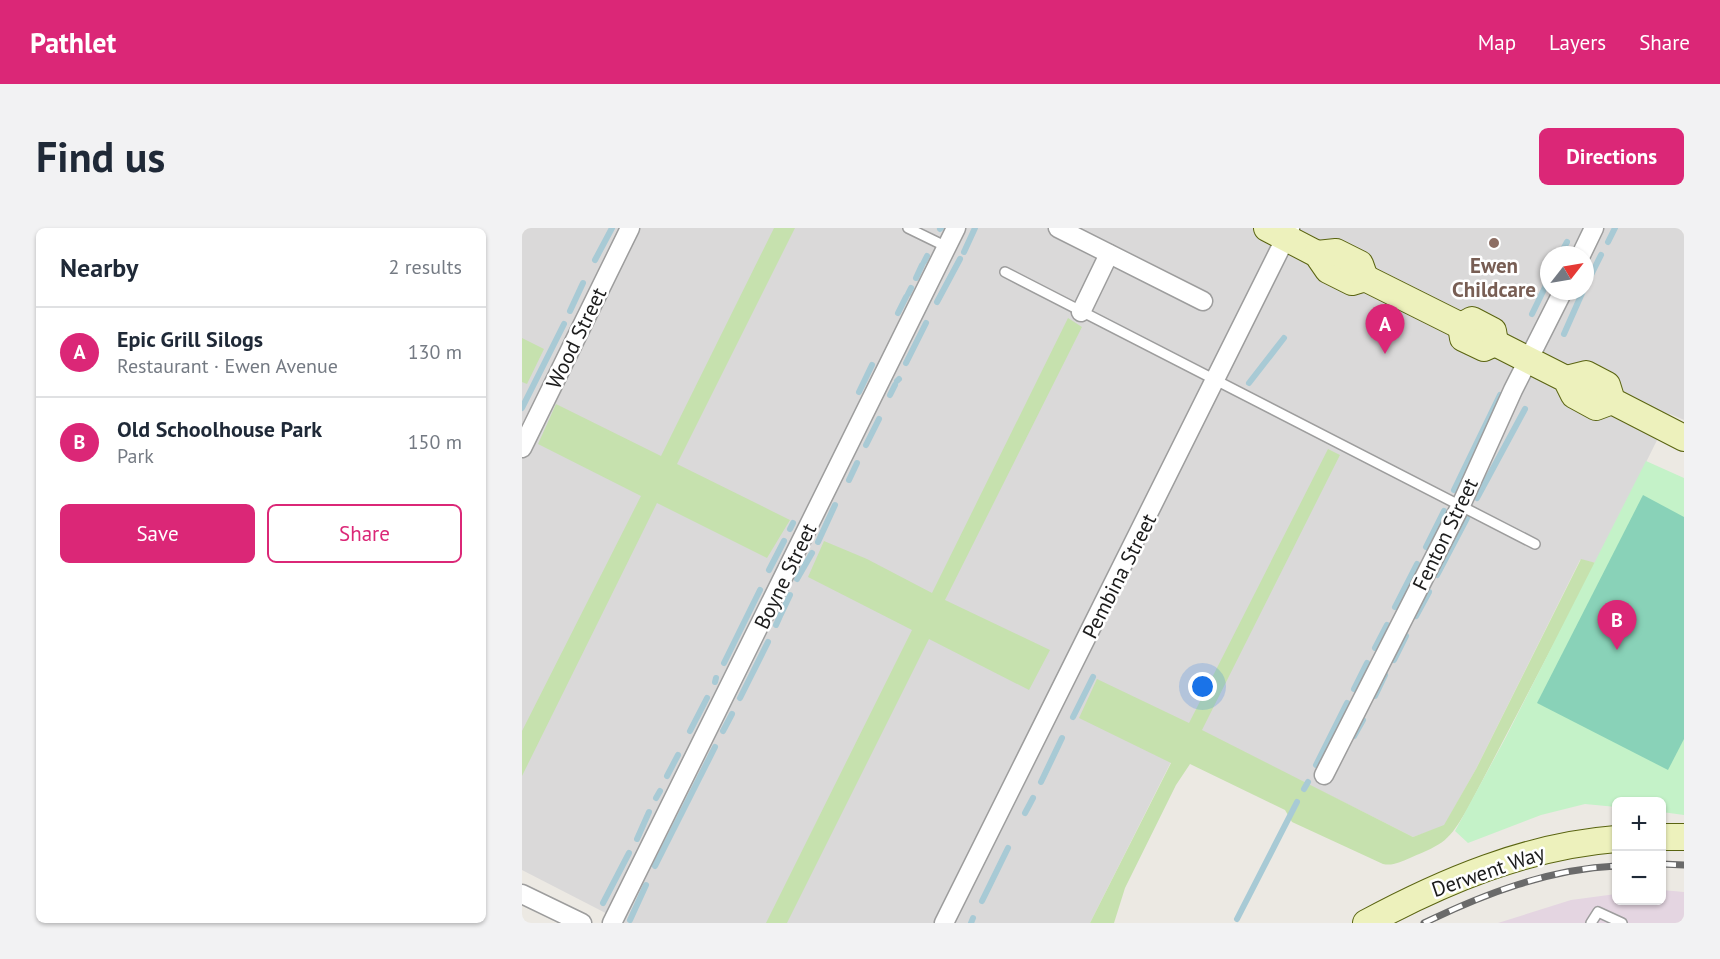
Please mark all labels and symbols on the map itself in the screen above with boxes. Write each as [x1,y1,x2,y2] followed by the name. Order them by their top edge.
[1487,236,1501,250] marker: Ewen Childcare
[1540,246,1594,300] north arrow
[1452,252,1536,303] place label: Ewen Childcare
[540,283,612,393] street label: Wood Street
[1366,304,1404,354] pin: A
[1406,473,1484,595] street label: Fenton Street
[1076,509,1162,643] street label: Pembina Street
[748,519,822,633] street label: Boyne Street
[1598,600,1636,650] pin: B
[1188,672,1217,701] your location
[1428,839,1548,903] street label: Derwent Way

